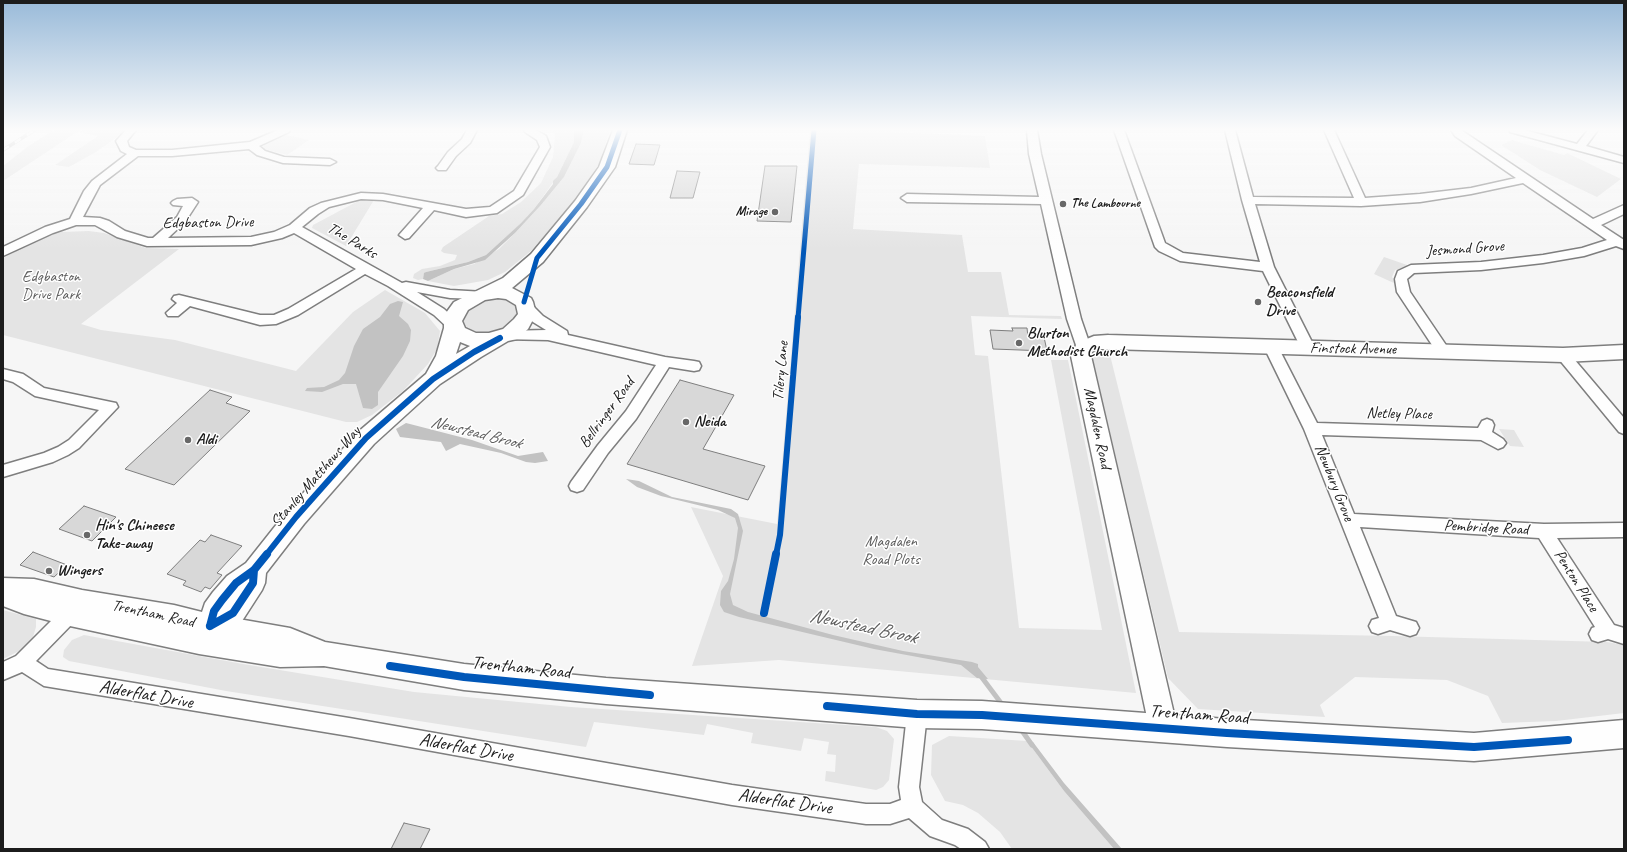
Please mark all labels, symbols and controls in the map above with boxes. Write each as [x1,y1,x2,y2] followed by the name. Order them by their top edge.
[1071,196,1140,212] place label: The Lambourne
[1058,199,1068,209] marker: The Lambourne
[736,204,767,220] place label: Mirage
[770,207,780,217] marker: Mirage
[163,213,253,233] street label: Edgbaston Drive
[323,219,381,263] street label: The Parks
[1425,237,1505,261] street label: Jesmond Grove
[22,267,80,305] park label: Edgbaston Drive Park
[1266,283,1333,321] place label: Beaconsfield Drive
[1253,297,1263,307] marker: Beaconsfield Drive
[1027,324,1127,362] place label: Blurton Methodist Church
[1014,338,1024,348] marker: Blurton Methodist Church
[1310,339,1396,359] street label: Finstock Avenue
[769,341,793,401] street label: Tilery Lane
[575,374,639,452] street label: Bellringer Road
[1079,386,1115,470] street label: Magdalen Road
[1366,404,1432,424] street label: Netley Place
[429,412,523,454] water label: Newstead Brook
[694,412,726,432] place label: Neida
[681,417,691,427] marker: Neida
[267,423,365,531] street label: Stanley Matthews Way
[196,430,217,450] place label: Aldi
[183,435,193,445] marker: Aldi
[1310,442,1358,524] street label: Newbury Grove
[95,516,173,554] place label: Hin's Chineese Take-away
[1443,516,1529,540] street label: Pembridge Road
[82,530,92,540] marker: Hin's Chineese Take-away
[862,532,920,570] park label: Magdalen Road Plots
[1549,546,1603,616] street label: Penton Place
[57,561,102,581] place label: Wingers
[44,566,54,576] marker: Wingers
[110,596,196,632] street label: Trentham Road
[807,604,919,650] water label: Newstead Brook
[470,651,572,685] street label: Trentham Road
[97,676,195,714] street label: Alderflat Drive
[1149,700,1249,730] street label: Trentham Road
[417,729,515,767] street label: Alderflat Drive
[737,784,833,820] street label: Alderflat Drive

